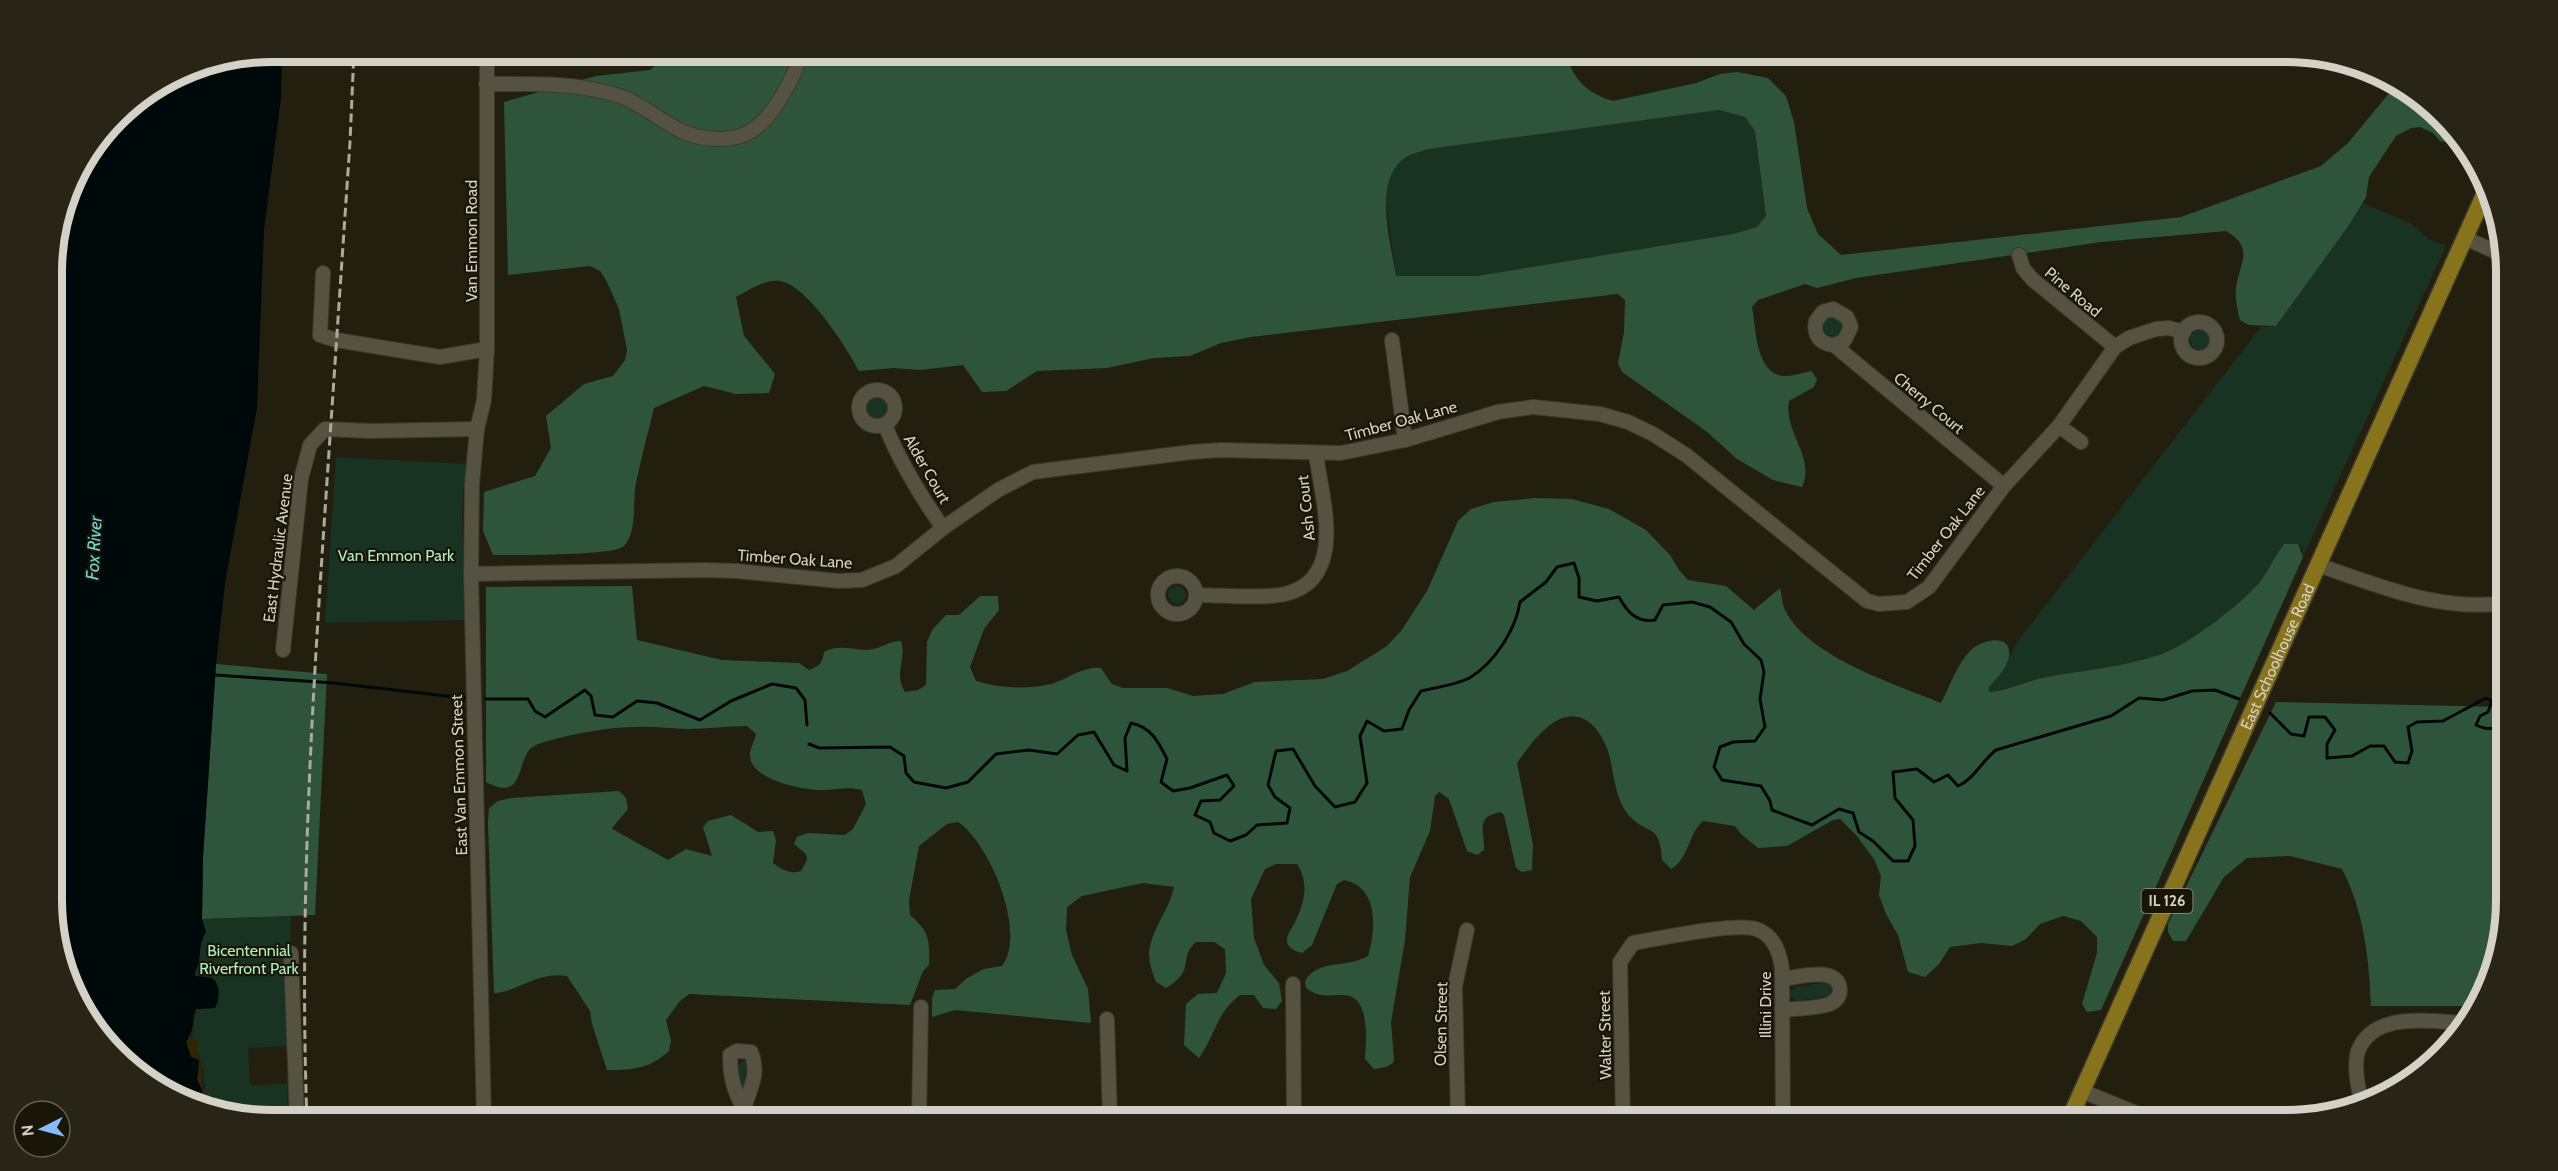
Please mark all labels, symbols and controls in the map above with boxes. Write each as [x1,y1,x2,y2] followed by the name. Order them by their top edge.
[462,180,481,302] street label: Van Emmon Road
[2041,263,2105,321] street label: Pine Road
[1890,368,1968,438] street label: Cherry Court
[1343,397,1459,445] street label: Timber Oak Lane
[900,431,955,507] street label: Alder Court
[259,472,297,624] street label: East Hydraulic Avenue
[1293,474,1319,542] street label: Ash Court
[1903,482,1989,584] street label: Timber Oak Lane
[81,514,107,581] water label: Fox River
[338,546,455,565] park label: Van Emmon Park
[737,546,853,572] street label: Timber Oak Lane
[2236,581,2318,732] street label: East Schoolhouse Road
[447,694,471,856] street label: East Van Emmon Street
[2142,889,2192,913] road number: IL 126
[199,941,300,978] park label: Bicentennial Riverfront Park
[1756,972,1775,1038] street label: Illini Drive
[1431,981,1451,1066] street label: Olsen Street
[1595,990,1615,1080] street label: Walter Street
[12,1099,72,1159] north arrow
[18,1124,38,1137] text: N

